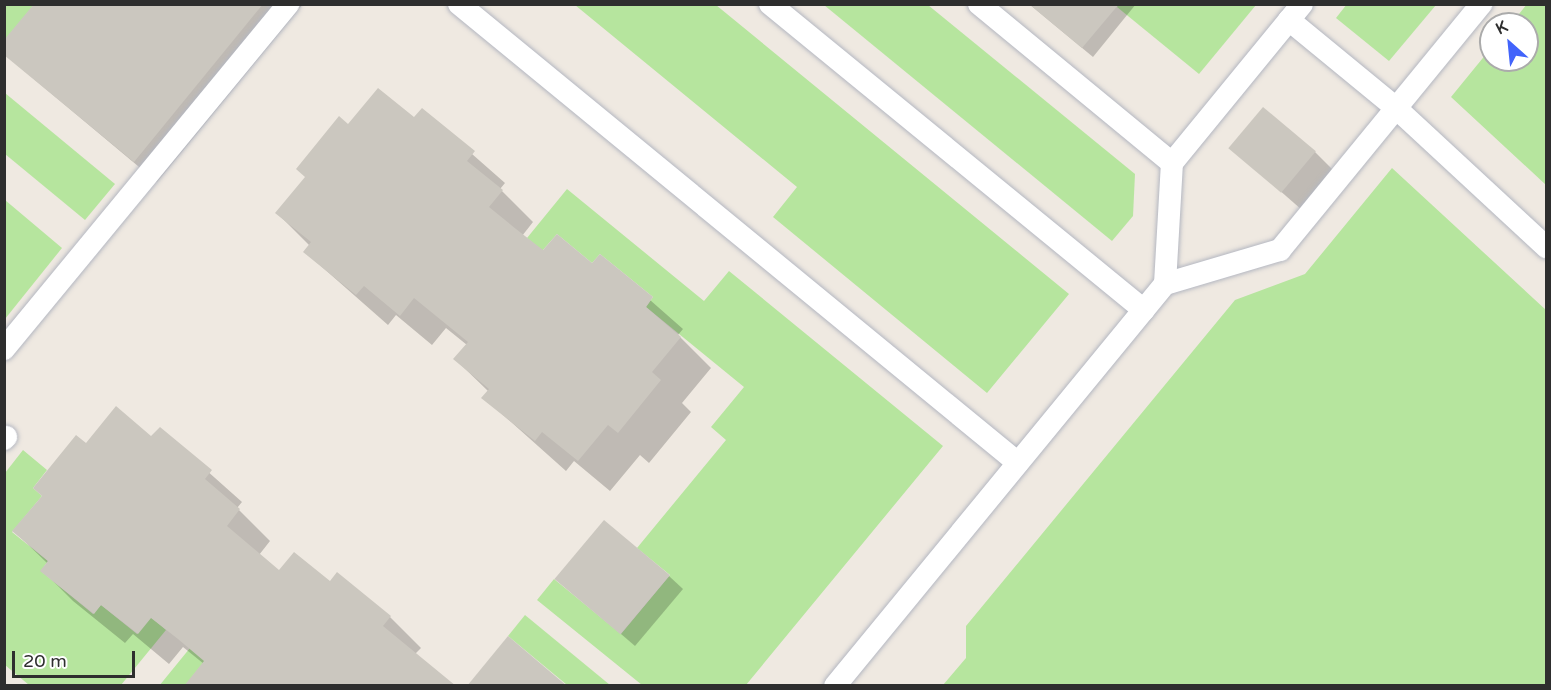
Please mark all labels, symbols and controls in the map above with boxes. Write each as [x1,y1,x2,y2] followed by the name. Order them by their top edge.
[1479,12,1539,72] north arrow
[1492,16,1511,39] text: K
[15,639,138,677] scale bar
[23,650,67,672] text: 20 m

